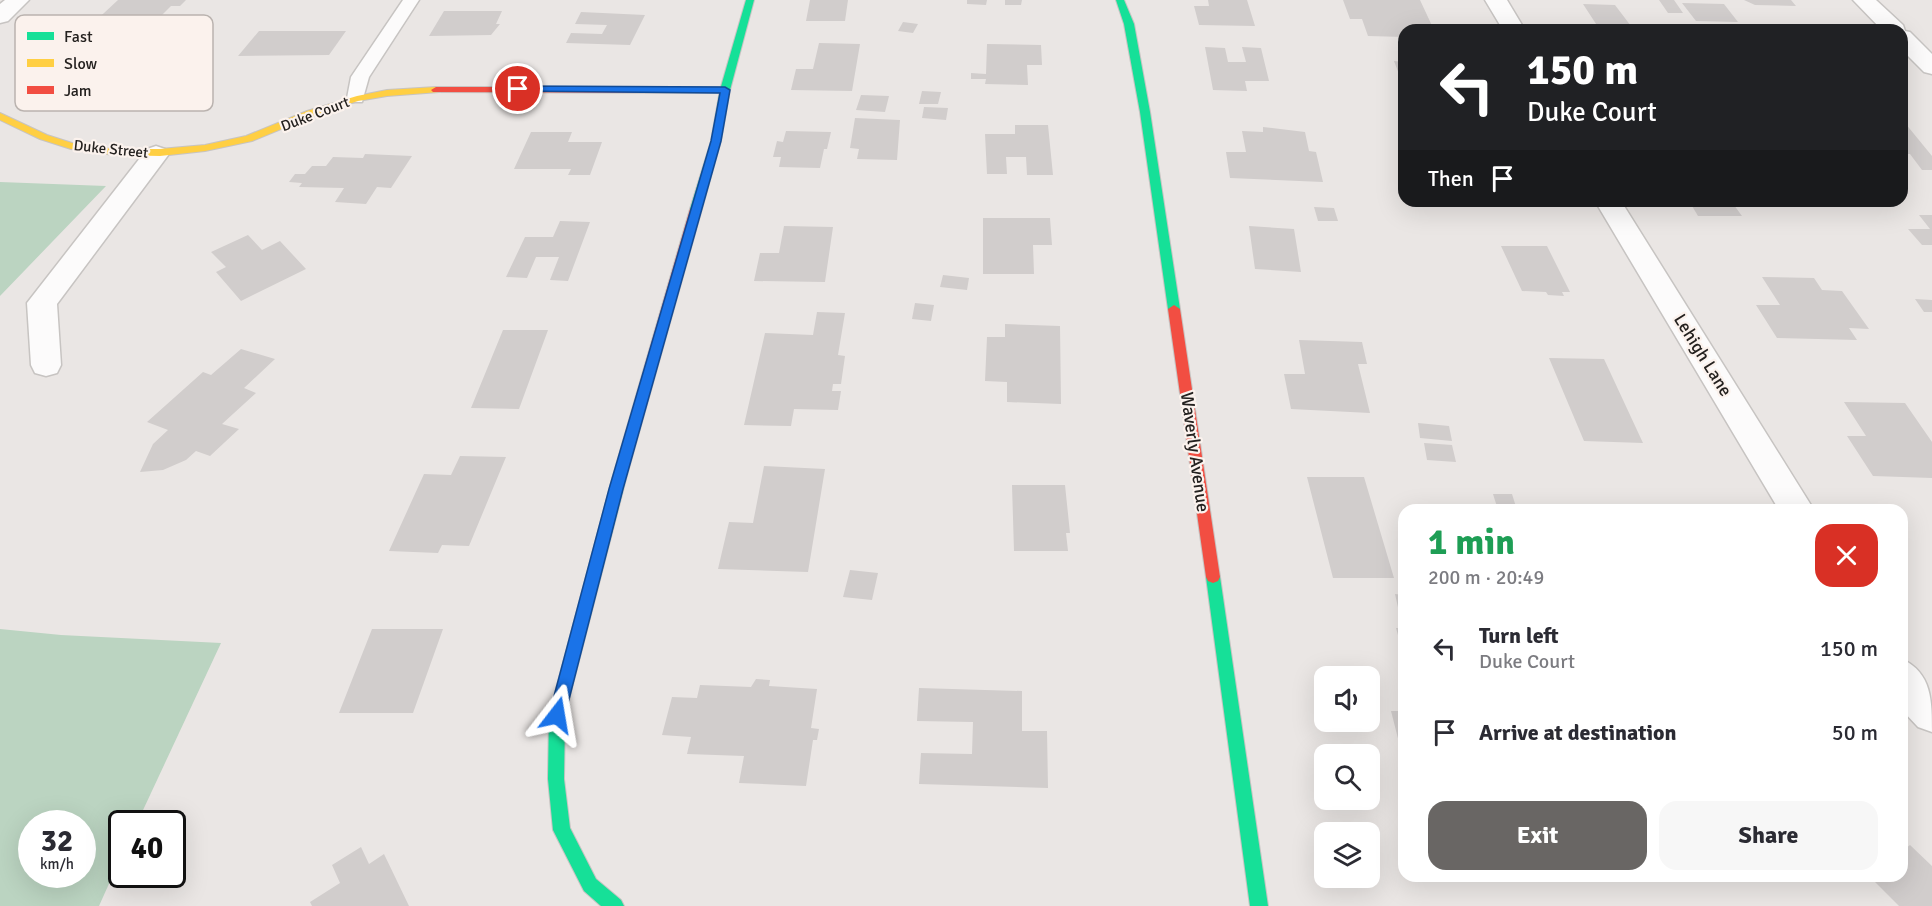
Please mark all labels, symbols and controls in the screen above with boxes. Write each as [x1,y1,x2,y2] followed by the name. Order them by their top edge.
[15,15,213,111] legend
[64,27,93,47] text: Fast
[1527,45,1638,96] text: 150 m
[1428,48,1506,126] icon: left
[64,54,98,74] text: Slow
[492,63,543,114] pin
[501,72,534,105] icon: arrive
[64,81,92,101] text: Jam
[278,93,352,135] street label: Duke Court
[1527,96,1657,129] text: Duke Court
[73,136,149,162] street label: Duke Street
[1486,162,1519,195] icon: arrive
[1428,165,1474,192] text: Then
[1669,310,1737,400] street label: Lehigh Lane
[1176,391,1214,513] street label: Waverly Avenue
[1428,520,1515,565] text: 1 min
[1815,524,1878,587] button: close
[1428,565,1544,590] text: 200 m · 20:49
[1479,622,1559,649] text: Turn left
[1428,632,1461,665] icon: left
[1820,635,1878,662] text: 150 m
[1479,649,1575,674] text: Duke Court
[1314,666,1380,888] map controls
[1314,666,1380,732] button: sound
[525,683,589,747] position arrow
[1428,716,1461,749] icon: arrive
[1479,719,1676,746] text: Arrive at destination
[1832,719,1878,746] text: 50 m
[1314,744,1380,810] button: search
[1428,801,1647,870] button: Exit
[1659,801,1878,870] button: Share
[108,810,186,888] speed limit sign: 40
[1314,822,1380,888] button: layers
[41,823,73,860] text: 32
[40,855,74,873] text: km/h

